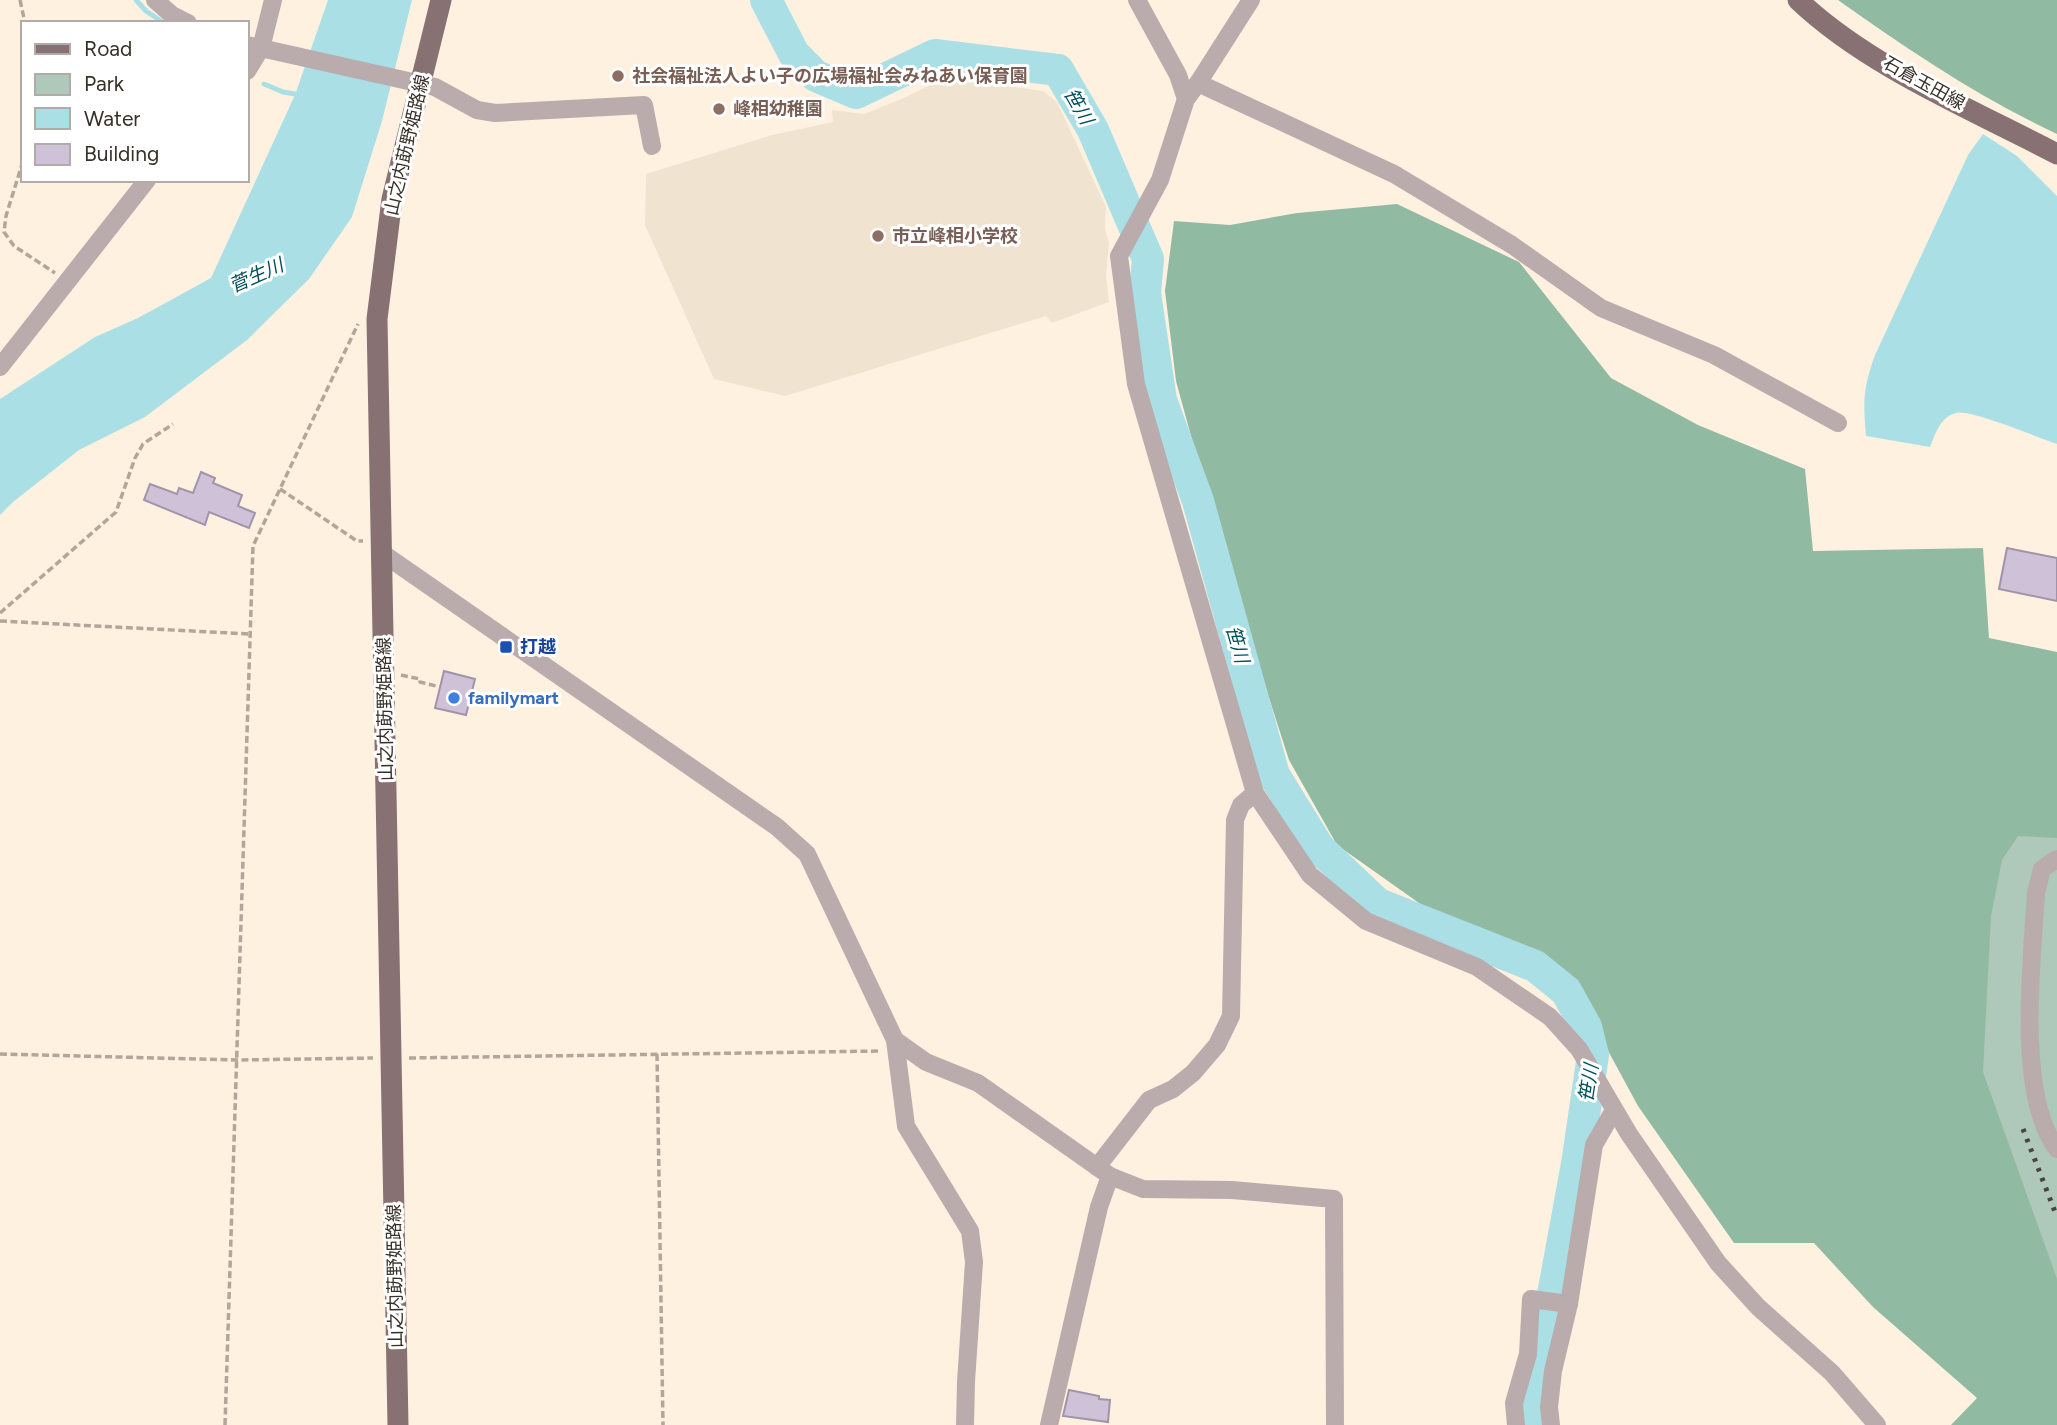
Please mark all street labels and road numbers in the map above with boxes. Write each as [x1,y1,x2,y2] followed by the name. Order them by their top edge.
[1879,52,1969,114] street label: 石倉玉田線
[380,72,434,218] street label: 山之内莇野姫路線
[373,637,397,781] street label: 山之内莇野姫路線
[383,1204,407,1348] street label: 山之内莇野姫路線

